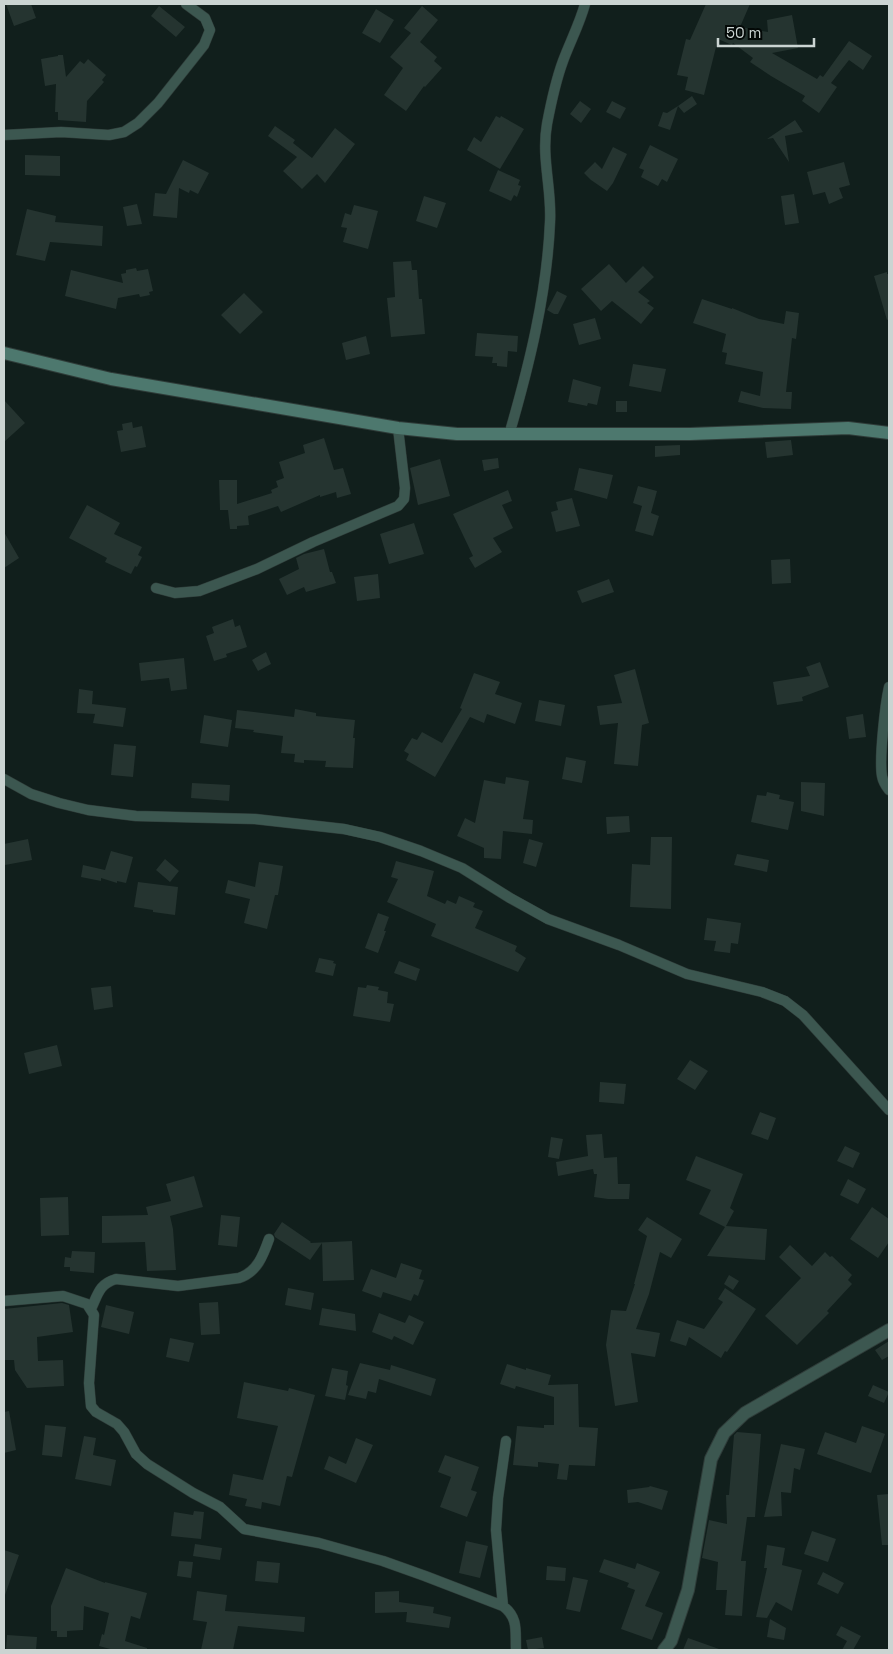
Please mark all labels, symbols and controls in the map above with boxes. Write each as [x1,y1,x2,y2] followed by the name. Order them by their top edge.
[718,15,814,47] scale bar
[726,23,761,42] text: 50 m

